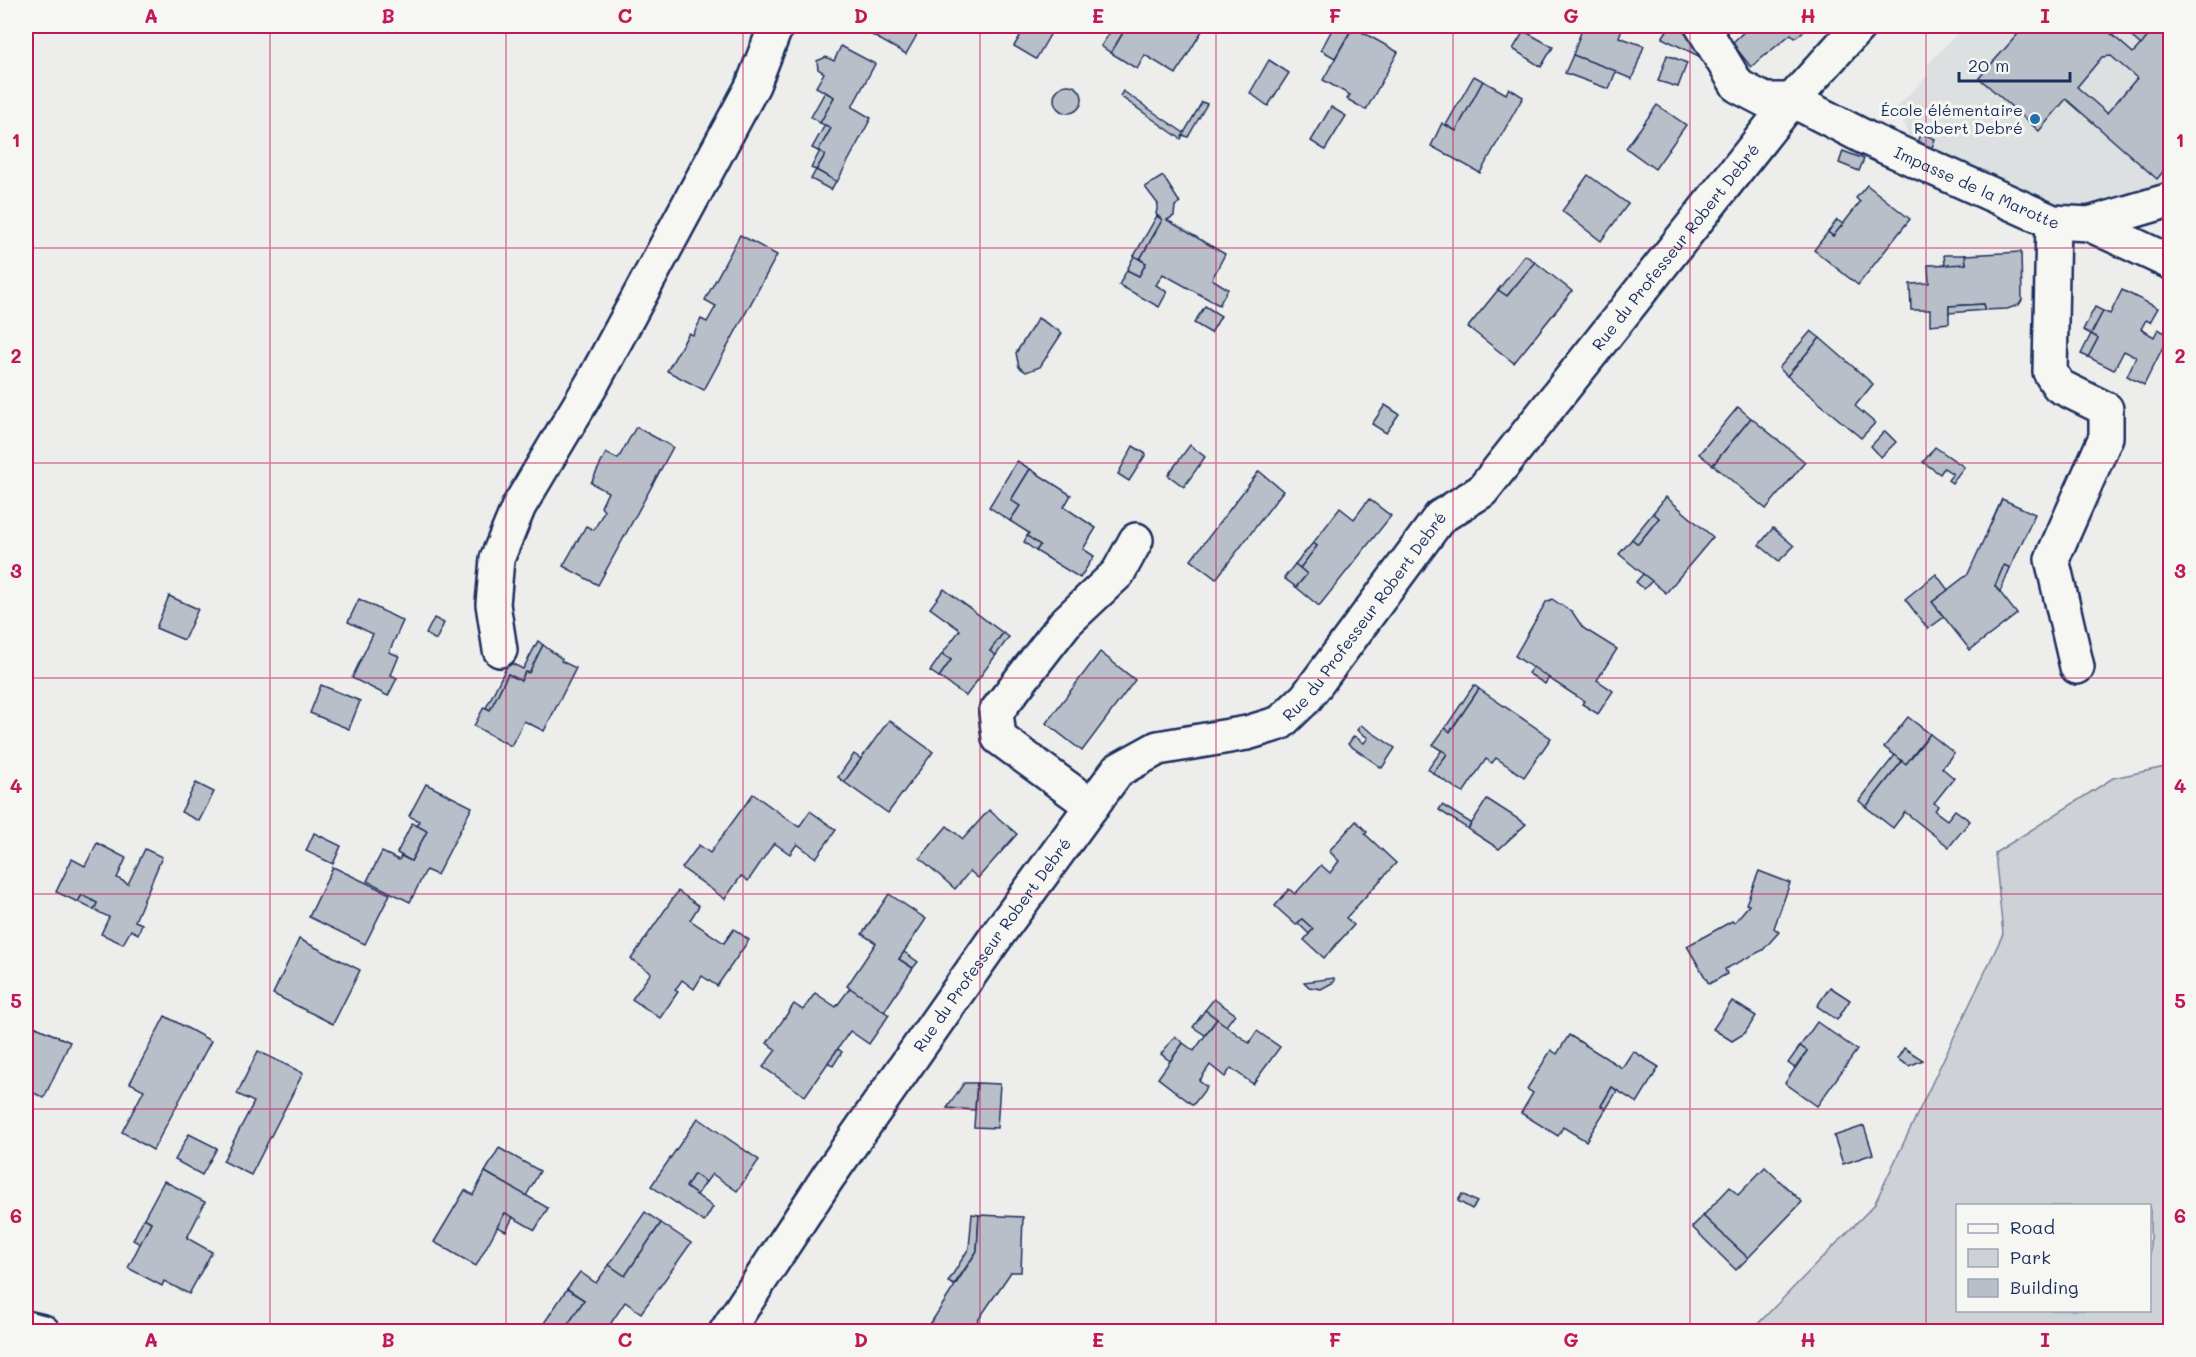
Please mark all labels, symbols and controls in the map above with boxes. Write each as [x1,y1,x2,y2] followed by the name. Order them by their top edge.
[144,2,158,28] text: A
[381,2,395,28] text: B
[618,2,633,28] text: C
[854,2,868,28] text: D
[1092,2,1104,28] text: E
[1329,2,1342,28] text: F
[1563,2,1579,28] text: G
[1800,2,1816,28] text: H
[2040,2,2050,28] text: I
[1959,45,2070,83] scale bar
[1968,53,2009,77] text: 20 m
[1881,99,2023,138] place label: École élémentaire Robert Debré
[2028,112,2042,126] marker: École élémentaire Robert Debré
[12,126,20,152] text: 1
[2176,126,2184,152] text: 1
[1587,139,1764,354] street label: Rue du Professeur Robert Debré
[1891,141,2059,232] street label: Impasse de la Marotte
[10,342,22,368] text: 2
[2174,342,2186,368] text: 2
[1278,507,1450,725] street label: Rue du Professeur Robert Debré
[10,557,22,583] text: 3
[2174,557,2186,583] text: 3
[10,772,23,798] text: 4
[2174,772,2187,798] text: 4
[908,833,1075,1055] street label: Rue du Professeur Robert Debré
[10,987,22,1013] text: 5
[2174,987,2186,1013] text: 5
[10,1202,22,1228] text: 6
[2174,1202,2186,1228] text: 6
[1956,1204,2151,1312] legend
[2010,1215,2055,1239] text: Road
[2010,1245,2051,1269] text: Park
[2010,1275,2078,1299] text: Building
[144,1326,158,1352] text: A
[381,1326,395,1352] text: B
[618,1326,633,1352] text: C
[854,1326,868,1352] text: D
[1092,1326,1104,1352] text: E
[1329,1326,1342,1352] text: F
[1563,1326,1579,1352] text: G
[1800,1326,1816,1352] text: H
[2040,1326,2050,1352] text: I

